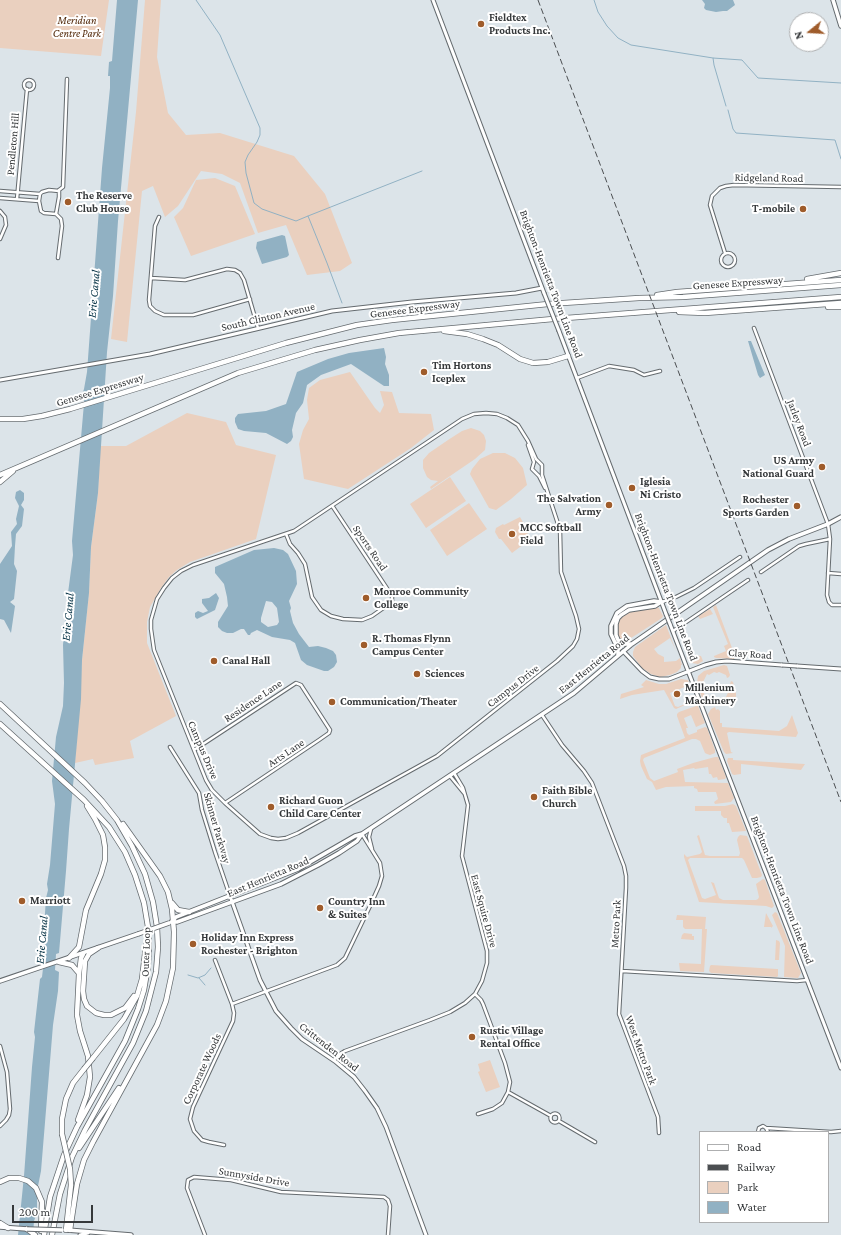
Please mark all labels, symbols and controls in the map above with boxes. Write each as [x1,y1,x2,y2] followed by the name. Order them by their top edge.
[489,11,551,37] place label: Fieldtex Products Inc.
[789,12,829,52] north arrow
[53,14,101,40] park label: Meridian Centre Park
[476,19,486,29] marker: Fieldtex Products Inc.
[792,30,805,41] text: N
[4,112,22,176] street label: Pendleton Hill
[734,171,804,185] street label: Ridgeland Road
[76,189,132,215] place label: The Reserve Club House
[63,197,73,207] marker: The Reserve Club House
[752,202,795,216] place label: T-mobile
[798,204,808,214] marker: T-mobile
[517,208,585,360] street label: Brighton-Henrietta Town Line Road
[85,269,103,319] water label: Erie Canal
[692,273,784,293] street label: Genesee Expressway
[369,297,461,321] street label: Genesee Expressway
[220,300,316,334] street label: South Clinton Avenue
[432,359,491,385] place label: Tim Hortons Iceplex
[419,367,429,377] marker: Tim Hortons Iceplex
[55,370,145,410] street label: Genesee Expressway
[784,398,814,448] street label: Jarley Road
[743,454,814,480] place label: US Army National Guard
[817,462,827,472] marker: US Army National Guard
[640,475,681,501] place label: Iglesia Ni Cristo
[627,483,637,493] marker: Iglesia Ni Cristo
[537,492,601,518] place label: The Salvation Army
[723,493,789,519] place label: Rochester Sports Garden
[604,500,614,510] marker: The Salvation Army
[792,501,802,511] marker: Rochester Sports Garden
[632,511,700,663] street label: Brighton-Henrietta Town Line Road
[520,521,581,547] place label: MCC Softball Field
[350,523,390,573] street label: Sports Road
[507,529,517,539] marker: MCC Softball Field
[374,585,469,611] place label: Monroe Community College
[59,592,77,642] water label: Erie Canal
[361,593,371,603] marker: Monroe Community College
[556,631,632,697] street label: East Henrietta Road
[372,632,451,658] place label: R. Thomas Flynn Campus Center
[359,640,369,650] marker: R. Thomas Flynn Campus Center
[728,646,772,662] street label: Clay Road
[222,654,270,668] place label: Canal Hall
[209,656,219,666] marker: Canal Hall
[484,662,542,710] street label: Campus Drive
[425,667,465,681] place label: Sciences
[412,669,422,679] marker: Sciences
[221,677,285,725] street label: Residence Lane
[685,681,736,707] place label: Millenium Machinery
[672,689,682,699] marker: Millenium Machinery
[340,695,457,709] place label: Communication/Theater
[327,697,337,707] marker: Communication/Theater
[185,719,221,781] street label: Campus Drive
[265,736,307,770] street label: Arts Lane
[542,784,592,810] place label: Faith Bible Church
[201,791,233,865] street label: Skinner Parkway
[529,792,539,802] marker: Faith Bible Church
[279,794,361,820] place label: Richard Guon Child Care Center
[266,802,276,812] marker: Richard Guon Child Care Center
[748,814,816,966] street label: Brighton-Henrietta Town Line Road
[225,854,311,900] street label: East Henrietta Road
[468,873,500,949] street label: East Squire Drive
[30,894,71,908] place label: Marriott
[328,895,385,921] place label: Country Inn & Suites
[17,896,27,906] marker: Marriott
[608,900,624,948] street label: Metro Park
[315,903,325,913] marker: Country Inn & Suites
[33,915,51,965] water label: Erie Canal
[139,927,153,977] street label: Outer Loop
[201,931,298,957] place label: Holiday Inn Express Rochester - Brighton
[188,939,198,949] marker: Holiday Inn Express Rochester - Brighton
[622,1014,660,1086] street label: West Metro Park
[297,1020,361,1074] street label: Crittenden Road
[480,1024,543,1050] place label: Rustic Village Rental Office
[180,1031,224,1107] street label: Corporate Woods
[467,1032,477,1042] marker: Rustic Village Rental Office
[699,1131,829,1223] legend
[737,1140,761,1154] text: Road
[737,1160,775,1174] text: Railway
[218,1164,290,1190] street label: Sunnyside Drive
[737,1180,758,1194] text: Park
[14,1197,95,1223] scale bar
[737,1200,766,1214] text: Water
[19,1205,50,1219] text: 200 m

